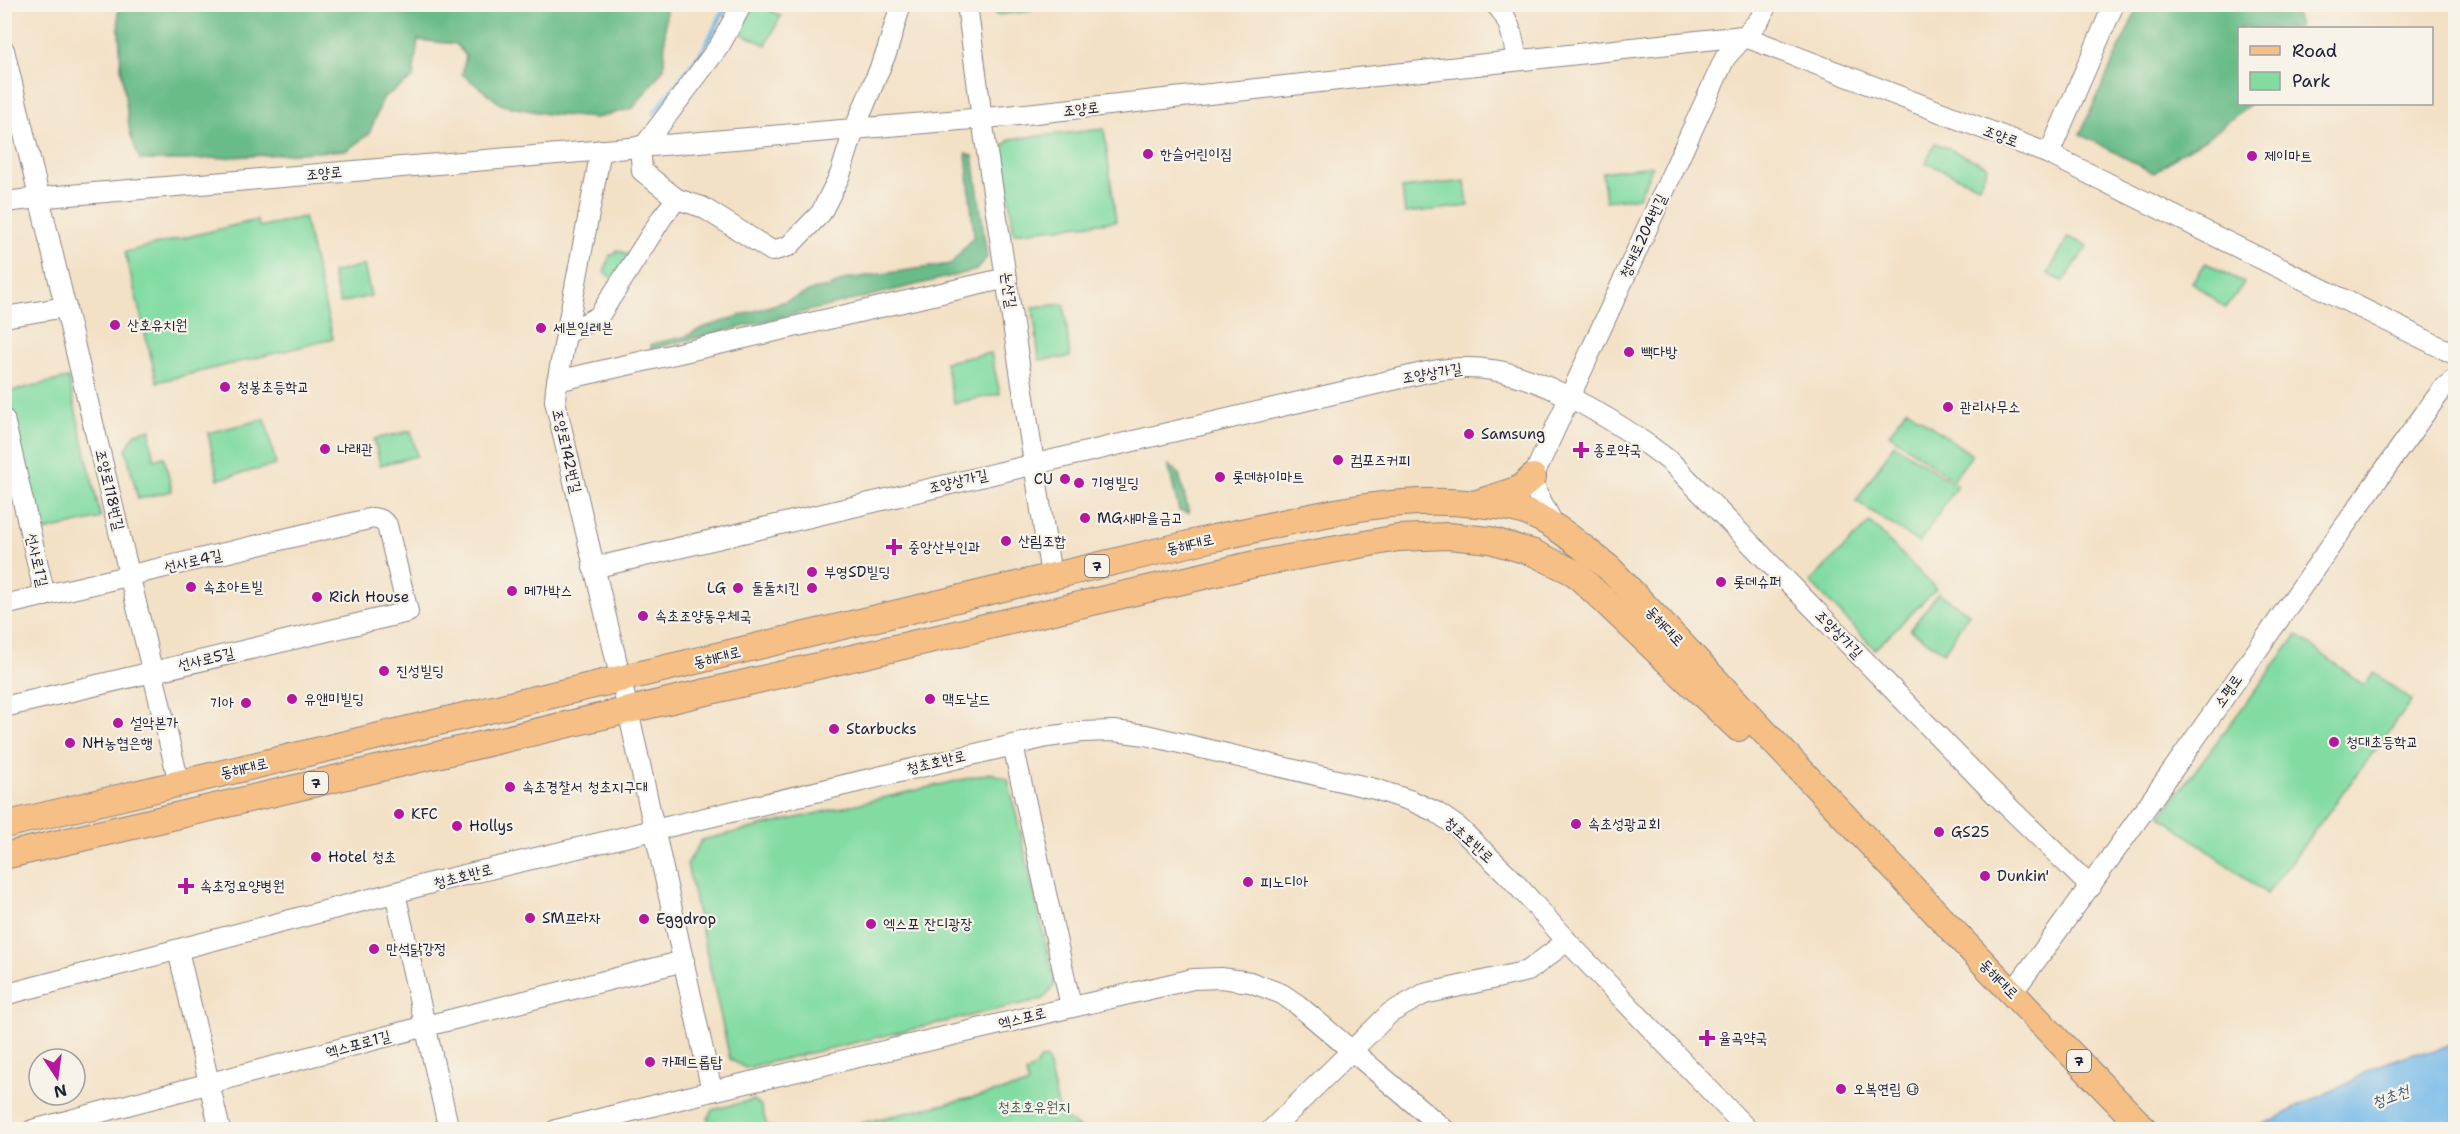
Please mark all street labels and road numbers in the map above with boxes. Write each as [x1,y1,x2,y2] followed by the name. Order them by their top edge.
[1062,97,1100,121] street label: 조양로
[1981,120,2021,152] street label: 조양로
[305,161,343,185] street label: 조양로
[1615,191,1671,281] street label: 청대로204번길
[997,271,1021,309] street label: 논산길
[1401,358,1463,388] street label: 조양상가길
[548,407,586,495] street label: 조양로142번길
[91,447,129,533] street label: 조양로118번길
[926,464,990,498] street label: 조양상가길
[1164,529,1216,559] street label: 동해대로
[21,531,53,589] street label: 선사로1길
[162,545,224,577] street label: 선사로4길
[1085,555,1109,577] road number: 7
[1641,602,1689,650] street label: 동해대로
[1811,605,1867,663] street label: 조양상가길
[691,641,743,673] street label: 동해대로
[176,643,236,675] street label: 선사로5길
[2209,670,2247,712] street label: 소평로
[904,745,968,779] street label: 청초호반로
[218,753,270,783] street label: 동해대로
[304,772,328,794] road number: 7
[1440,812,1498,868] street label: 청초호반로
[431,859,495,893] street label: 청초호반로
[1975,955,2023,1003] street label: 동해대로
[996,1002,1048,1034] street label: 엑스포로
[323,1026,393,1062] street label: 엑스포로1길
[2067,1050,2091,1072] road number: 7

